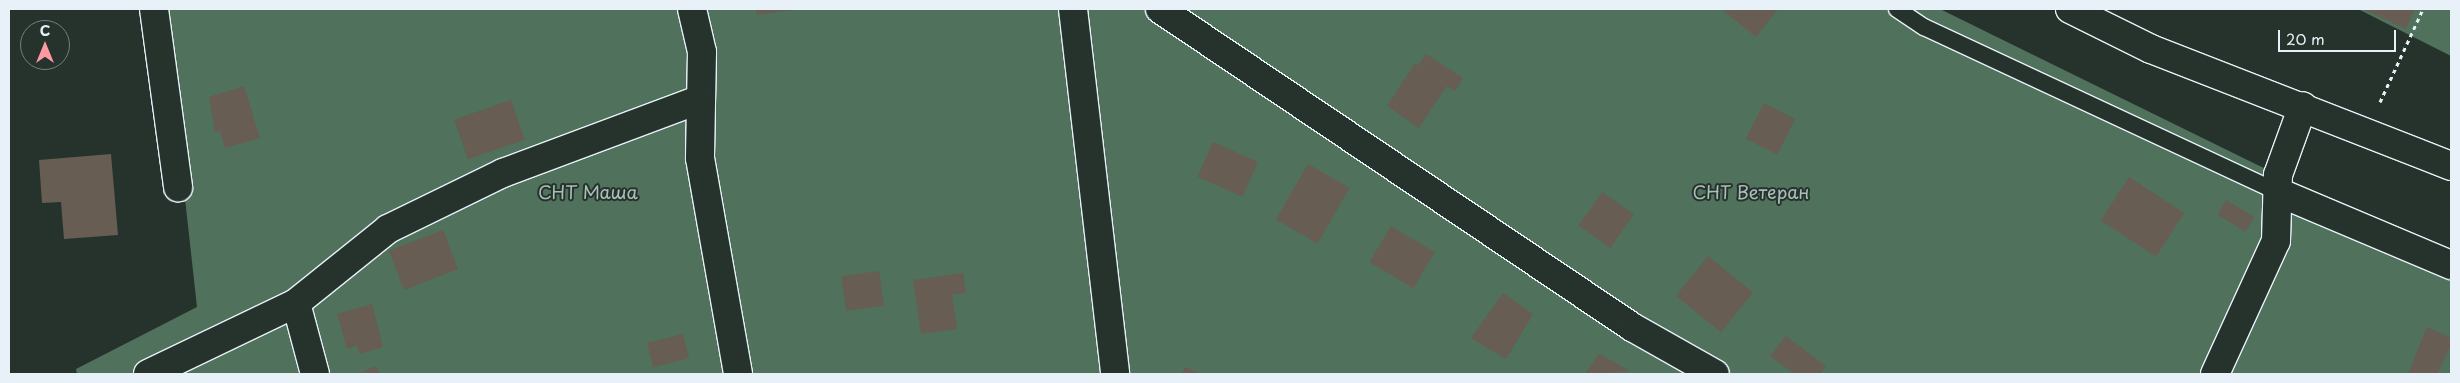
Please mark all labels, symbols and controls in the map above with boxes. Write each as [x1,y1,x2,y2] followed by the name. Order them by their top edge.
[20,20,70,70] north arrow
[40,20,50,41] text: С
[2280,20,2398,52] scale bar
[2286,27,2325,50] text: 20 m
[538,181,638,203] park label: СНТ Маша
[1692,181,1810,203] park label: СНТ Ветеран

